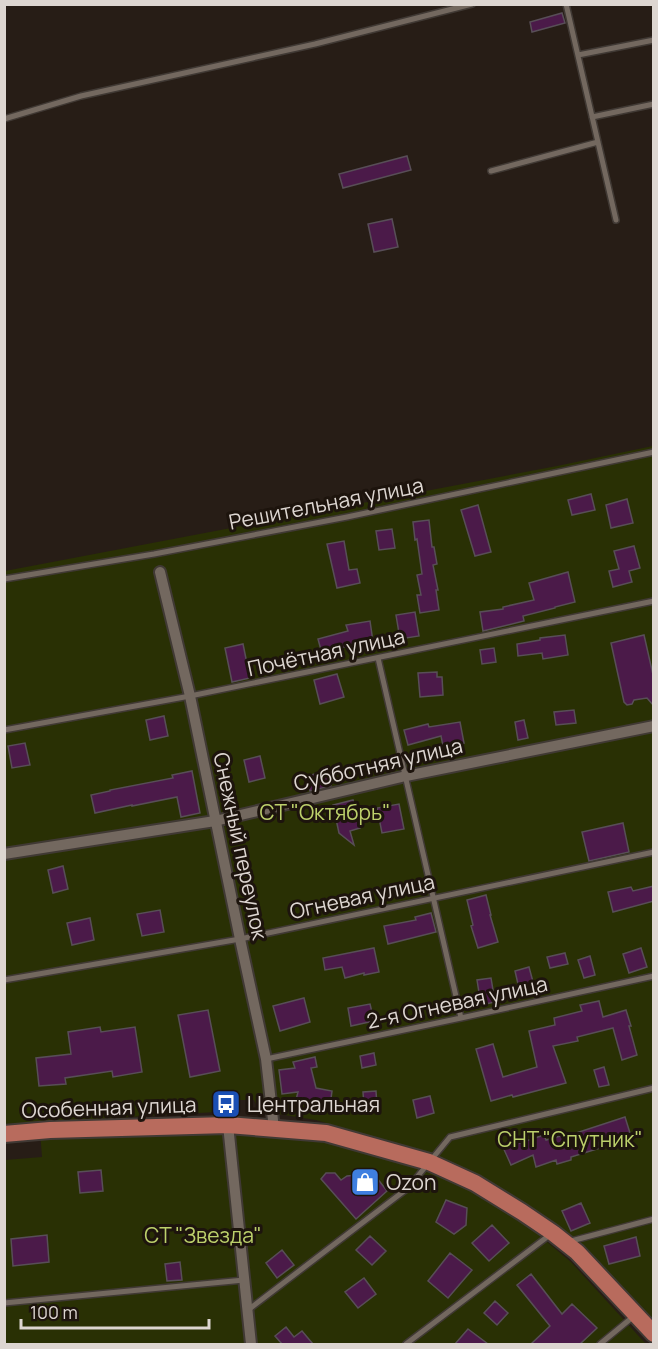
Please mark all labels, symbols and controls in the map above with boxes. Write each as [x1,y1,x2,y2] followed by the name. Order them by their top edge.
[226,470,426,536] street label: Решительная улица
[245,622,407,682] street label: Почётная улица
[291,731,465,797] street label: Субботняя улица
[207,750,275,943] street label: Снежный переулок
[260,798,390,826] park label: СТ "Октябрь"
[287,867,437,925] street label: Огневая улица
[364,969,550,1035] street label: 2-я Огневая улица
[210,1088,242,1120] bus stop icon: Центральная
[21,1090,197,1124] street label: Особенная улица
[247,1090,380,1118] place label: Центральная
[497,1125,643,1153] park label: СНТ "Спутник"
[349,1166,381,1198] shop icon: Ozon
[386,1168,436,1196] place label: Ozon
[144,1221,262,1249] park label: СТ "Звезда"
[21,1292,208,1330] scale bar
[30,1300,78,1324] text: 100 m

